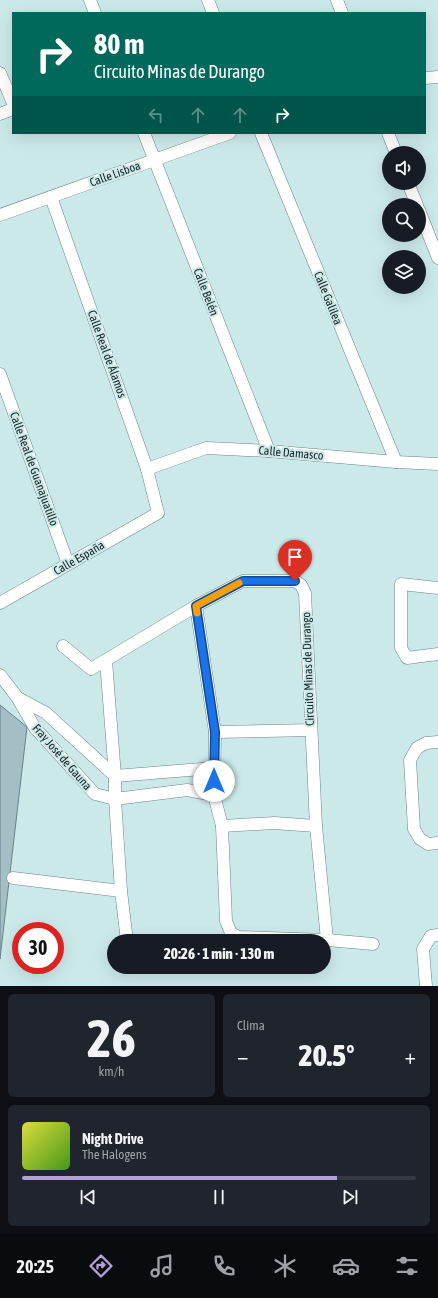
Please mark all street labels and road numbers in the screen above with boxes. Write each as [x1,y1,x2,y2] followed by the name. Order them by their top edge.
[88,158,142,190] street label: Calle Lisboa
[191,266,221,318] street label: Calle Belén
[311,269,345,327] street label: Calle Galilea
[85,308,129,400] street label: Calle Real de Álamos
[7,410,61,528] street label: Calle Real de Guanajuatillo
[258,443,324,463] street label: Calle Damasco
[51,538,107,578] street label: Calle España
[299,611,317,726] street label: Circuito Minas de Durango
[30,721,94,793] street label: Fray José de Gauna

